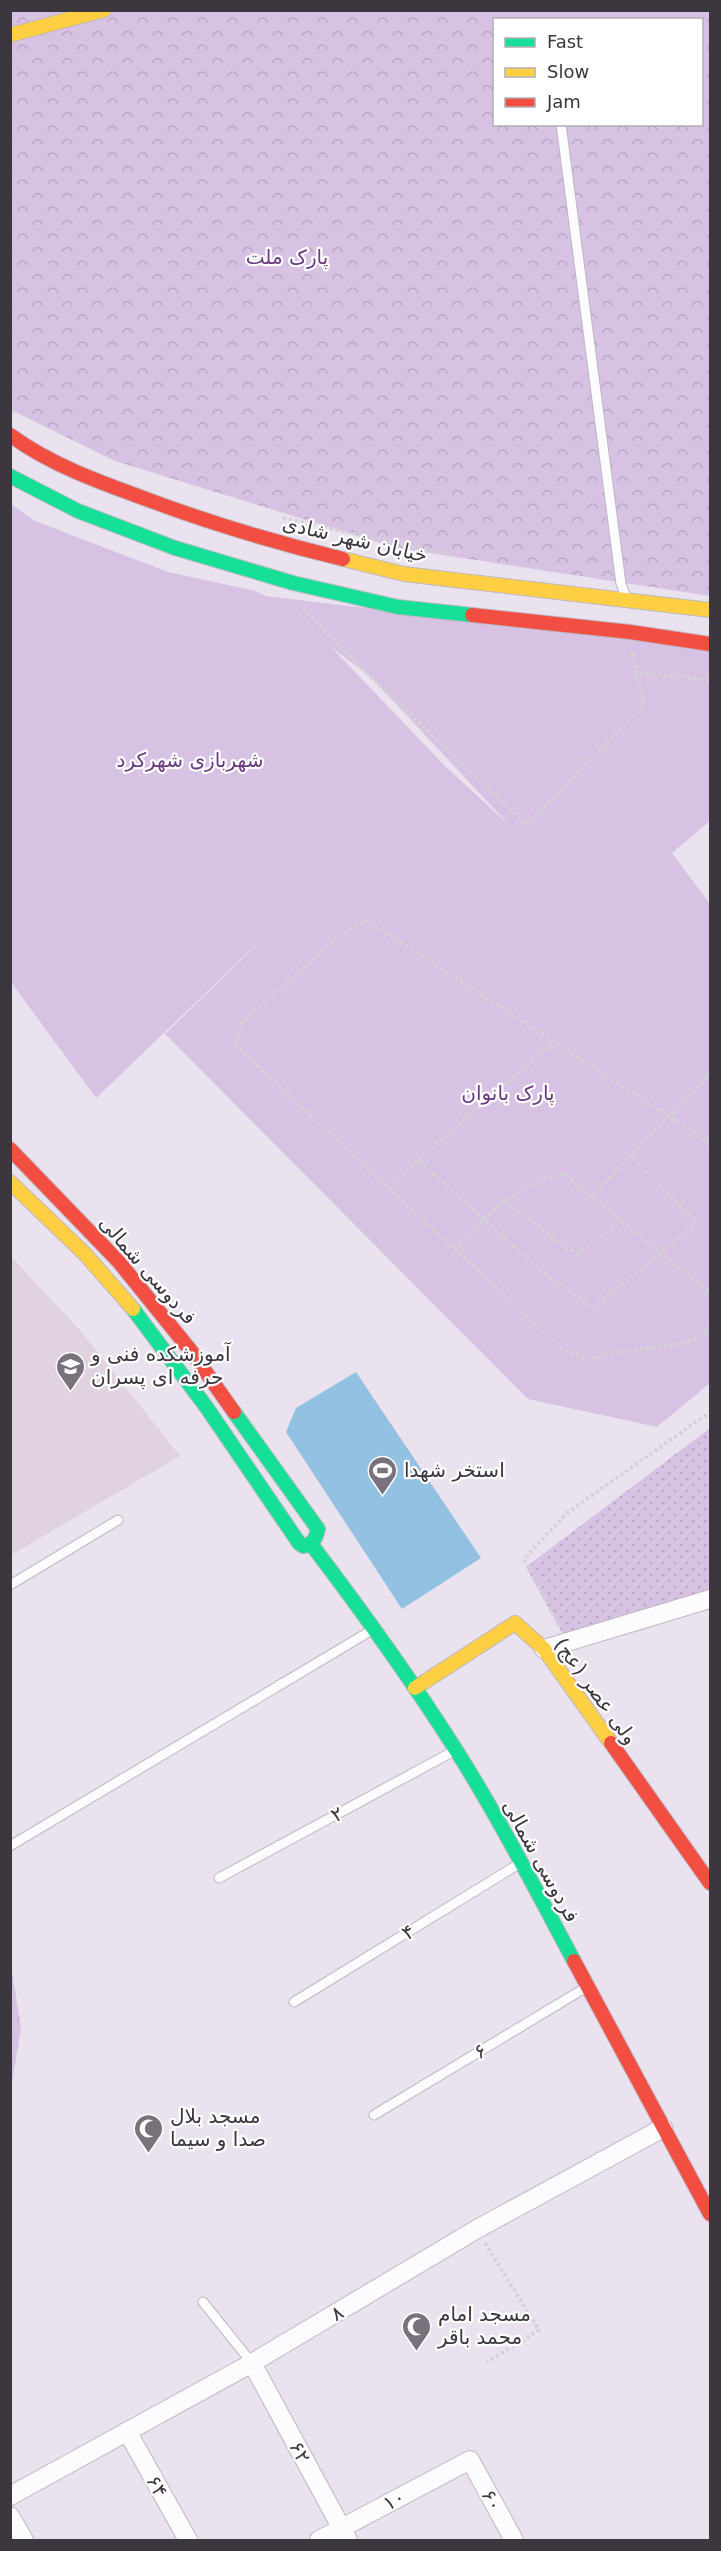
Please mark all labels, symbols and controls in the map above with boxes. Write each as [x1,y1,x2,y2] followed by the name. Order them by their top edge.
[493,18,703,126] legend
[547,31,583,52] text: Fast
[547,61,589,82] text: Slow
[546,91,581,112] text: Jam
[246,245,328,270] park label: پارک ملت
[280,511,430,567] street label: خیابان شهر شادی
[117,748,263,772] park label: شهربازی شهرکرد
[461,1081,555,1106] park label: پارک بانوان
[94,1211,202,1329] street label: فردوسی شمالی
[90,1341,232,1390] place label: آموزشکده فنی و حرفه ای پسران
[54,1350,86,1392] school or university icon: آموزشکده فنی و حرفه ای پسران
[367,1454,399,1496] sports icon: استخر شهدا
[404,1458,505,1482] place label: استخر شهدا
[549,1633,643,1749] street label: ولی عصر (عج)
[498,1796,584,1926] street label: فردوسی شمالی
[327,1801,347,1827] street label: ۲
[397,1919,419,1945] street label: ۴
[469,2038,491,2064] street label: ۶
[170,2104,266,2151] place label: مسجد بلال صدا و سیما
[133,2112,165,2154] mosque icon: مسجد بلال صدا و سیما
[326,2300,348,2326] street label: ۸
[437,2302,531,2349] place label: مسجد امام محمد باقر
[401,2310,433,2352] mosque icon: مسجد امام محمد باقر
[284,2437,316,2467] street label: ۶۲
[141,2471,173,2501] street label: ۶۴
[379,2484,409,2516] street label: ۱۰
[476,2485,508,2515] street label: ۶۰

